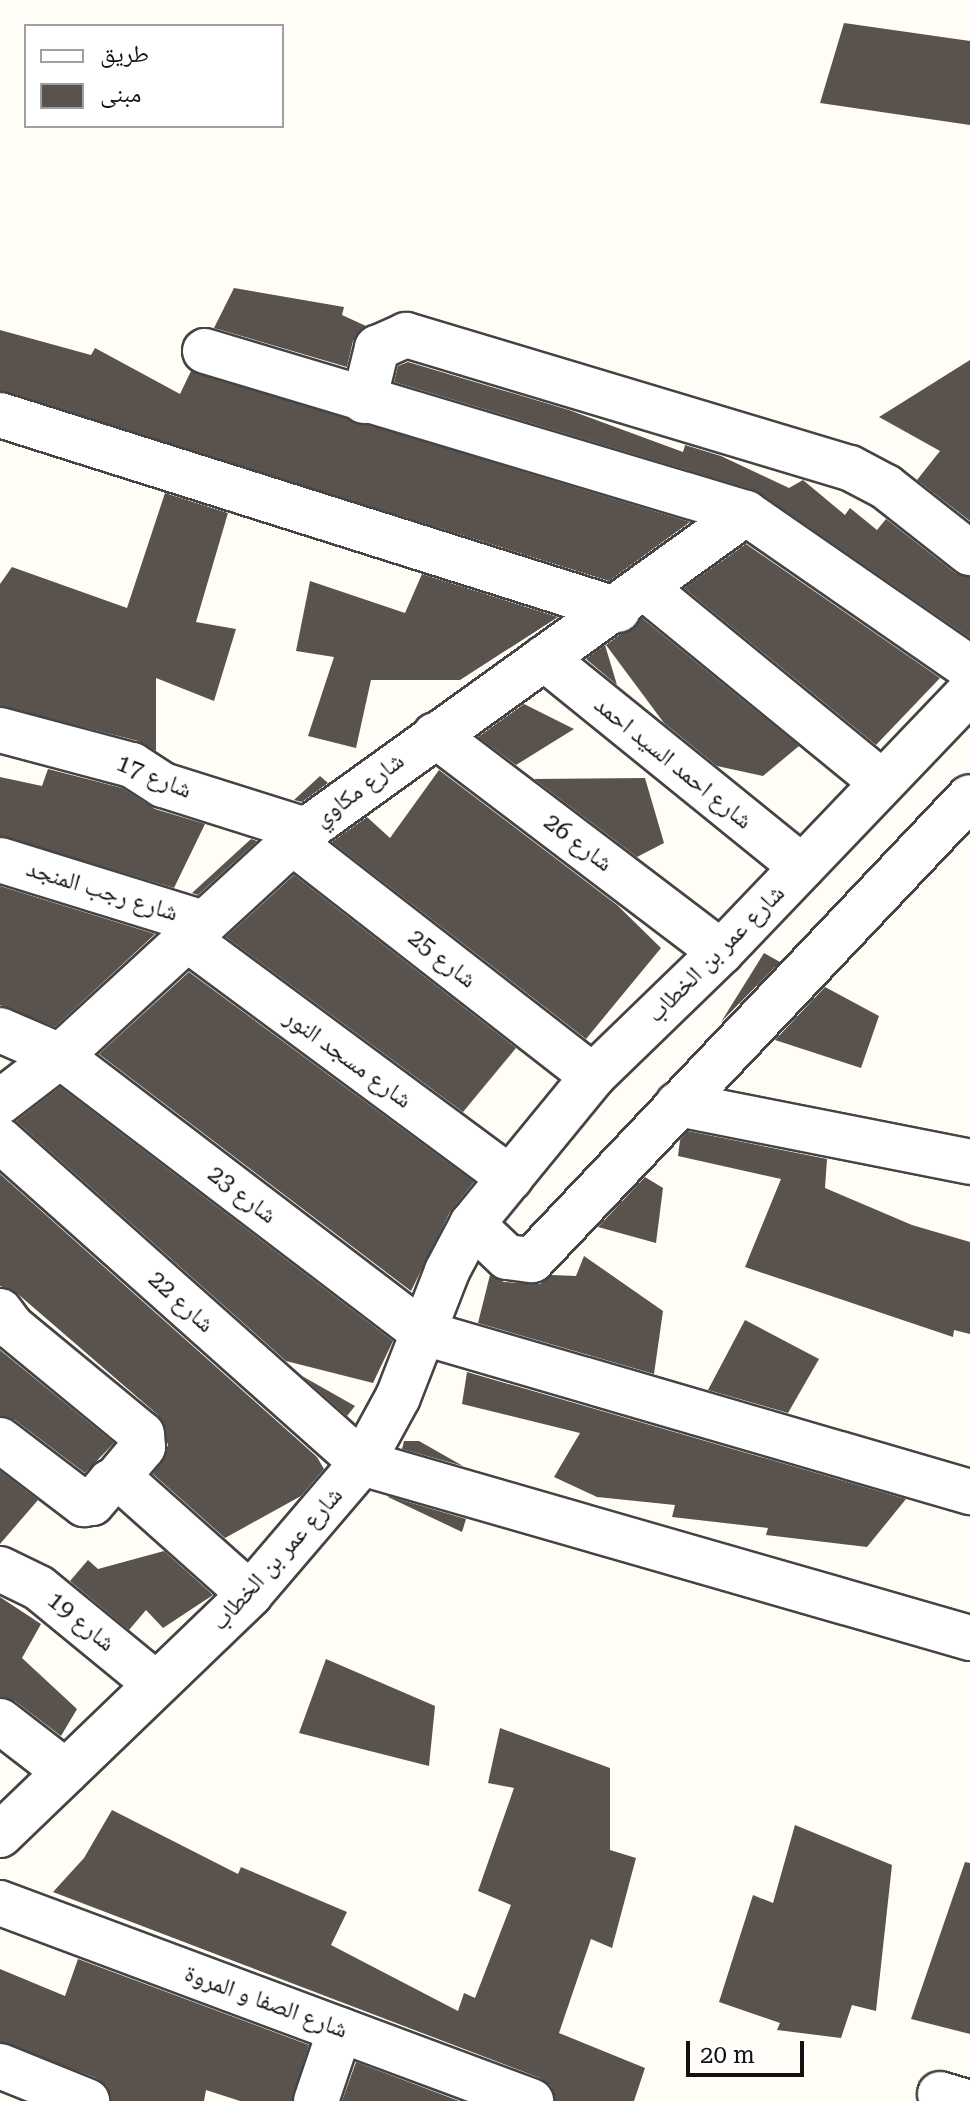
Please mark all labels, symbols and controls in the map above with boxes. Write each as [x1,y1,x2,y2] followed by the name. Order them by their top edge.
[24,24,284,128] legend
[100,40,149,68] text: طريق
[100,80,141,108] text: مبنى
[588,690,758,836] street label: شارع احمد السيد احمد
[308,747,410,833] street label: شارع مكاوي
[112,749,196,805] street label: شارع 17
[538,808,618,878] street label: شارع 26
[23,854,181,928] street label: شارع رجب المنجد
[641,879,791,1029] street label: شارع عمر بن الخطاب
[402,923,482,995] street label: شارع 25
[279,1003,417,1115] street label: شارع مسجد النور
[202,1160,282,1230] street label: شارع 23
[142,1265,220,1339] street label: شارع 22
[205,1481,349,1637] street label: شارع عمر بن الخطاب
[41,1586,121,1658] street label: شارع 19
[181,1959,351,2045] street label: شارع الصفا و المروة
[690,2025,808,2075] scale bar
[700,2041,755,2069] text: 20 m

